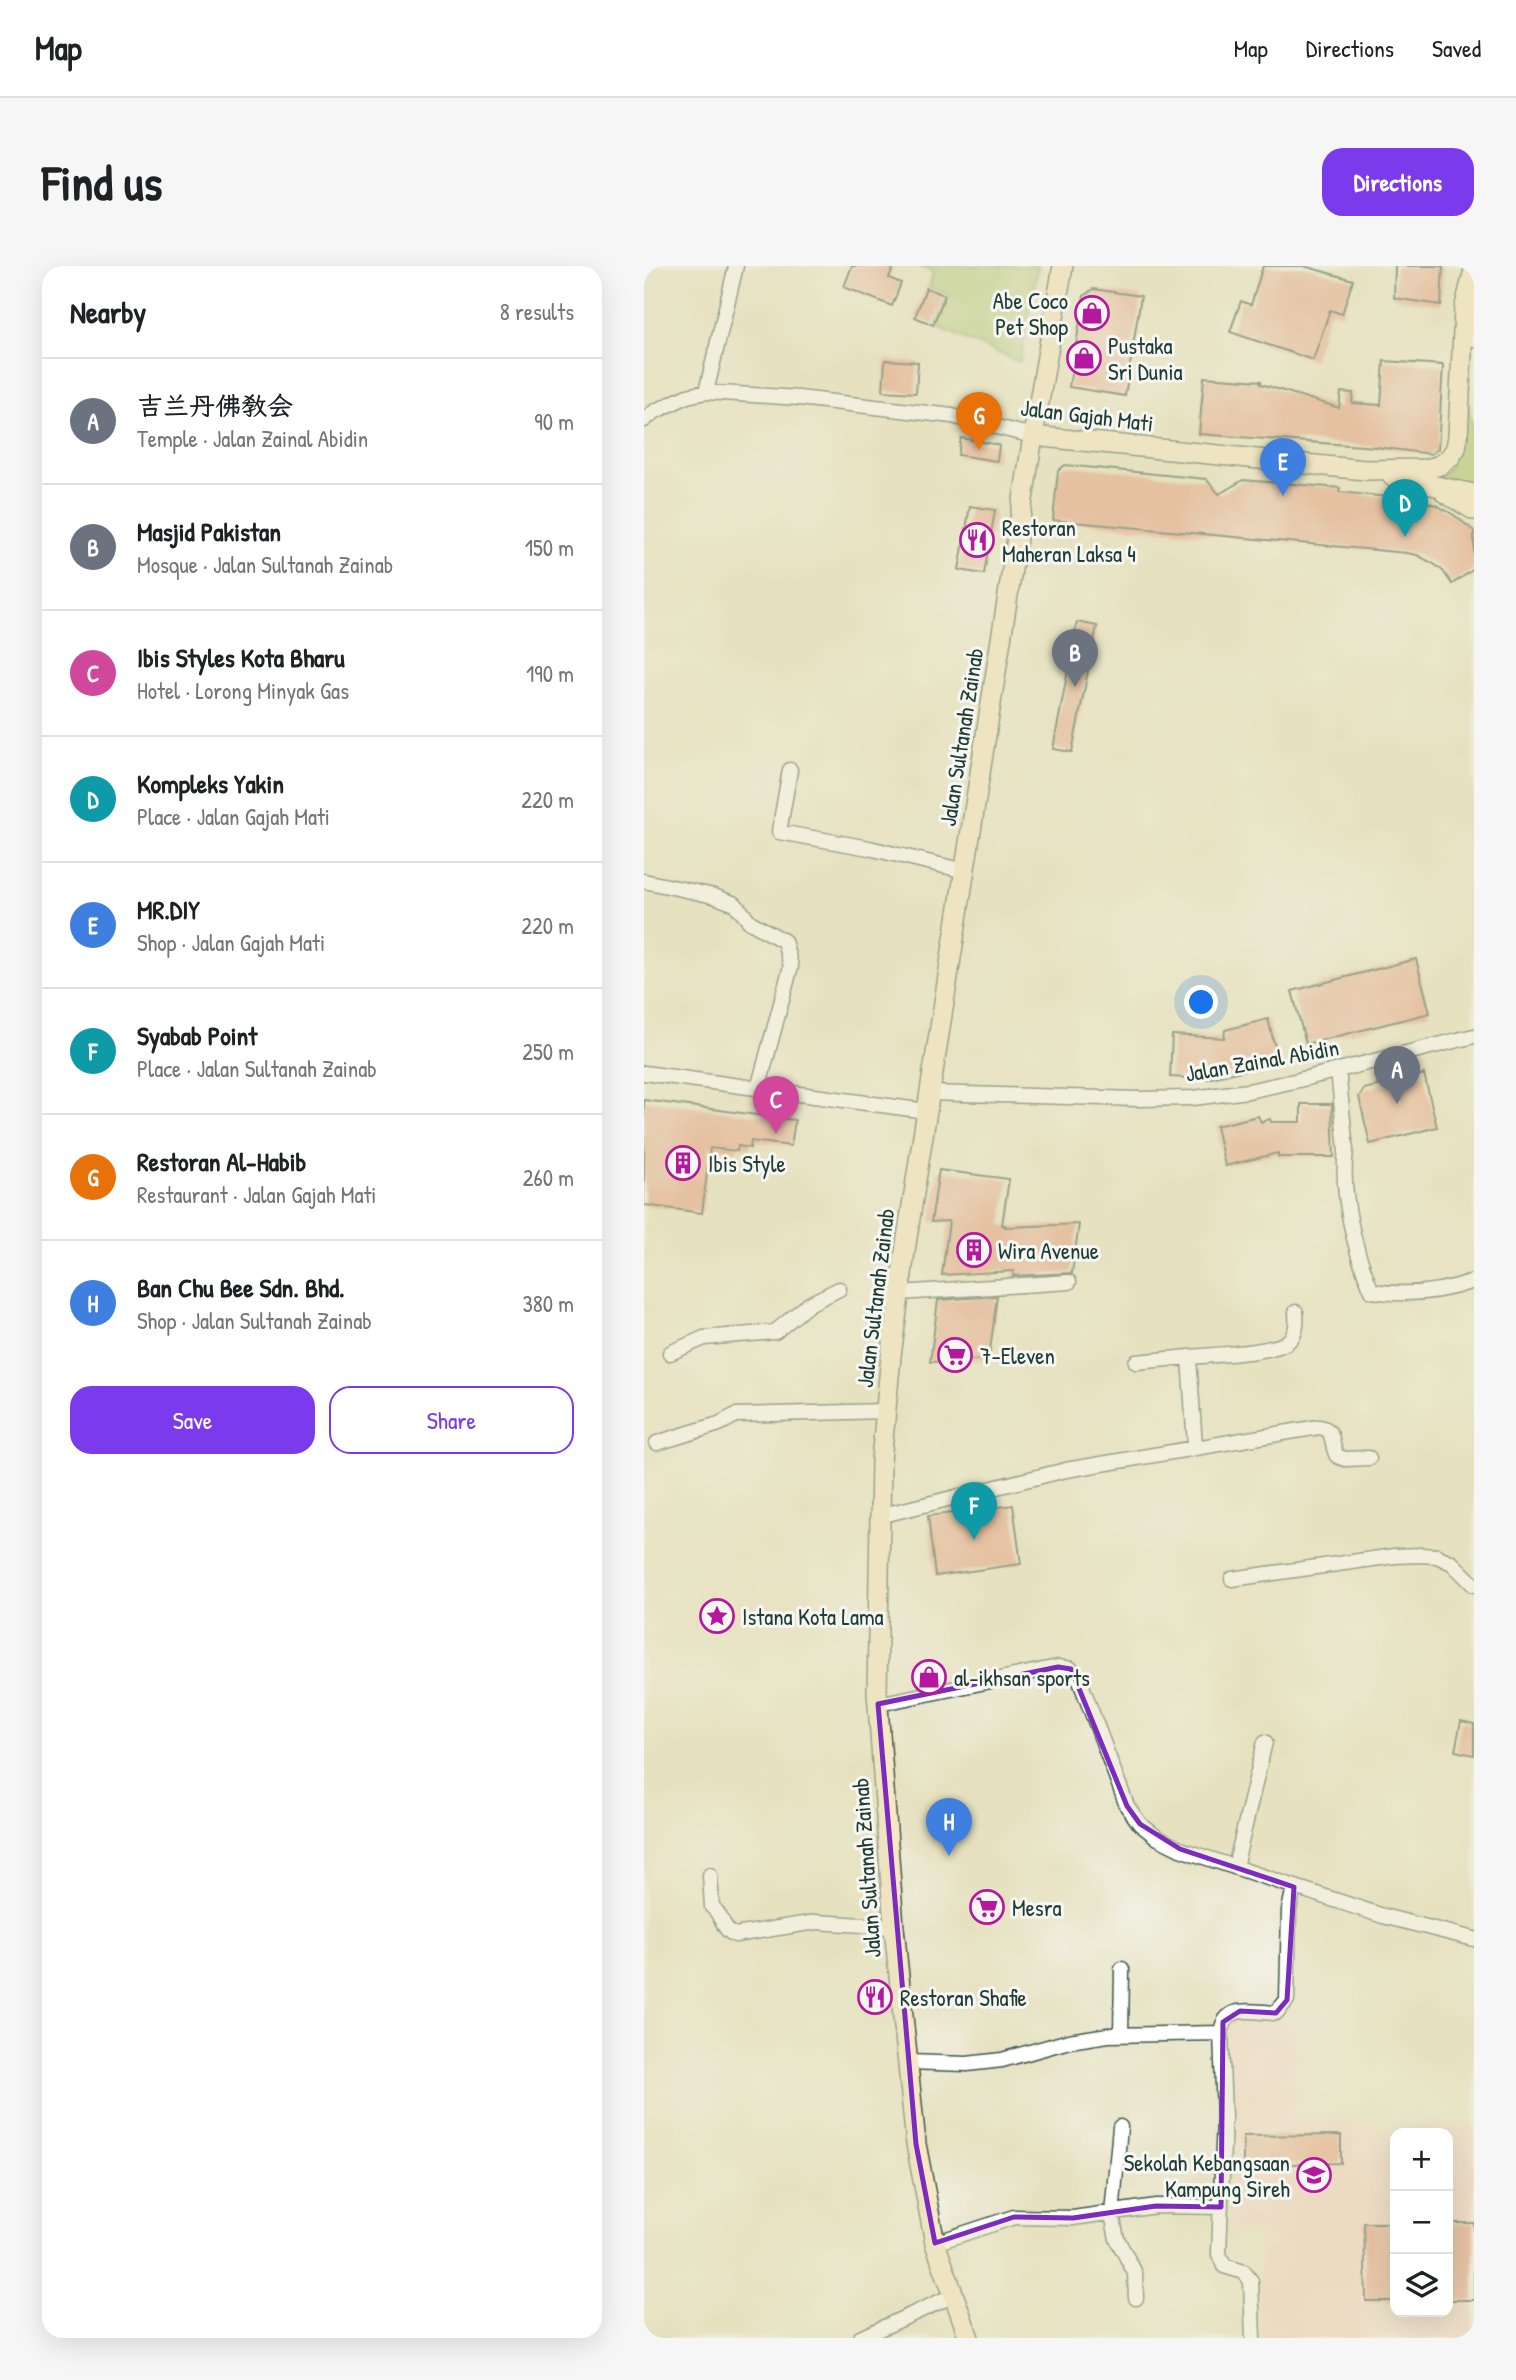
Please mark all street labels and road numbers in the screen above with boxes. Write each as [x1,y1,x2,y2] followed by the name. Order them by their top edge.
[1019,391,1155,439] street label: Jalan Gajah Mati
[932,646,990,828] street label: Jalan Sultanah Zainab
[1183,1031,1341,1089] street label: Jalan Zainal Abidin
[849,1207,901,1389] street label: Jalan Sultanah Zainab
[844,1777,888,1959] street label: Jalan Sultanah Zainab

